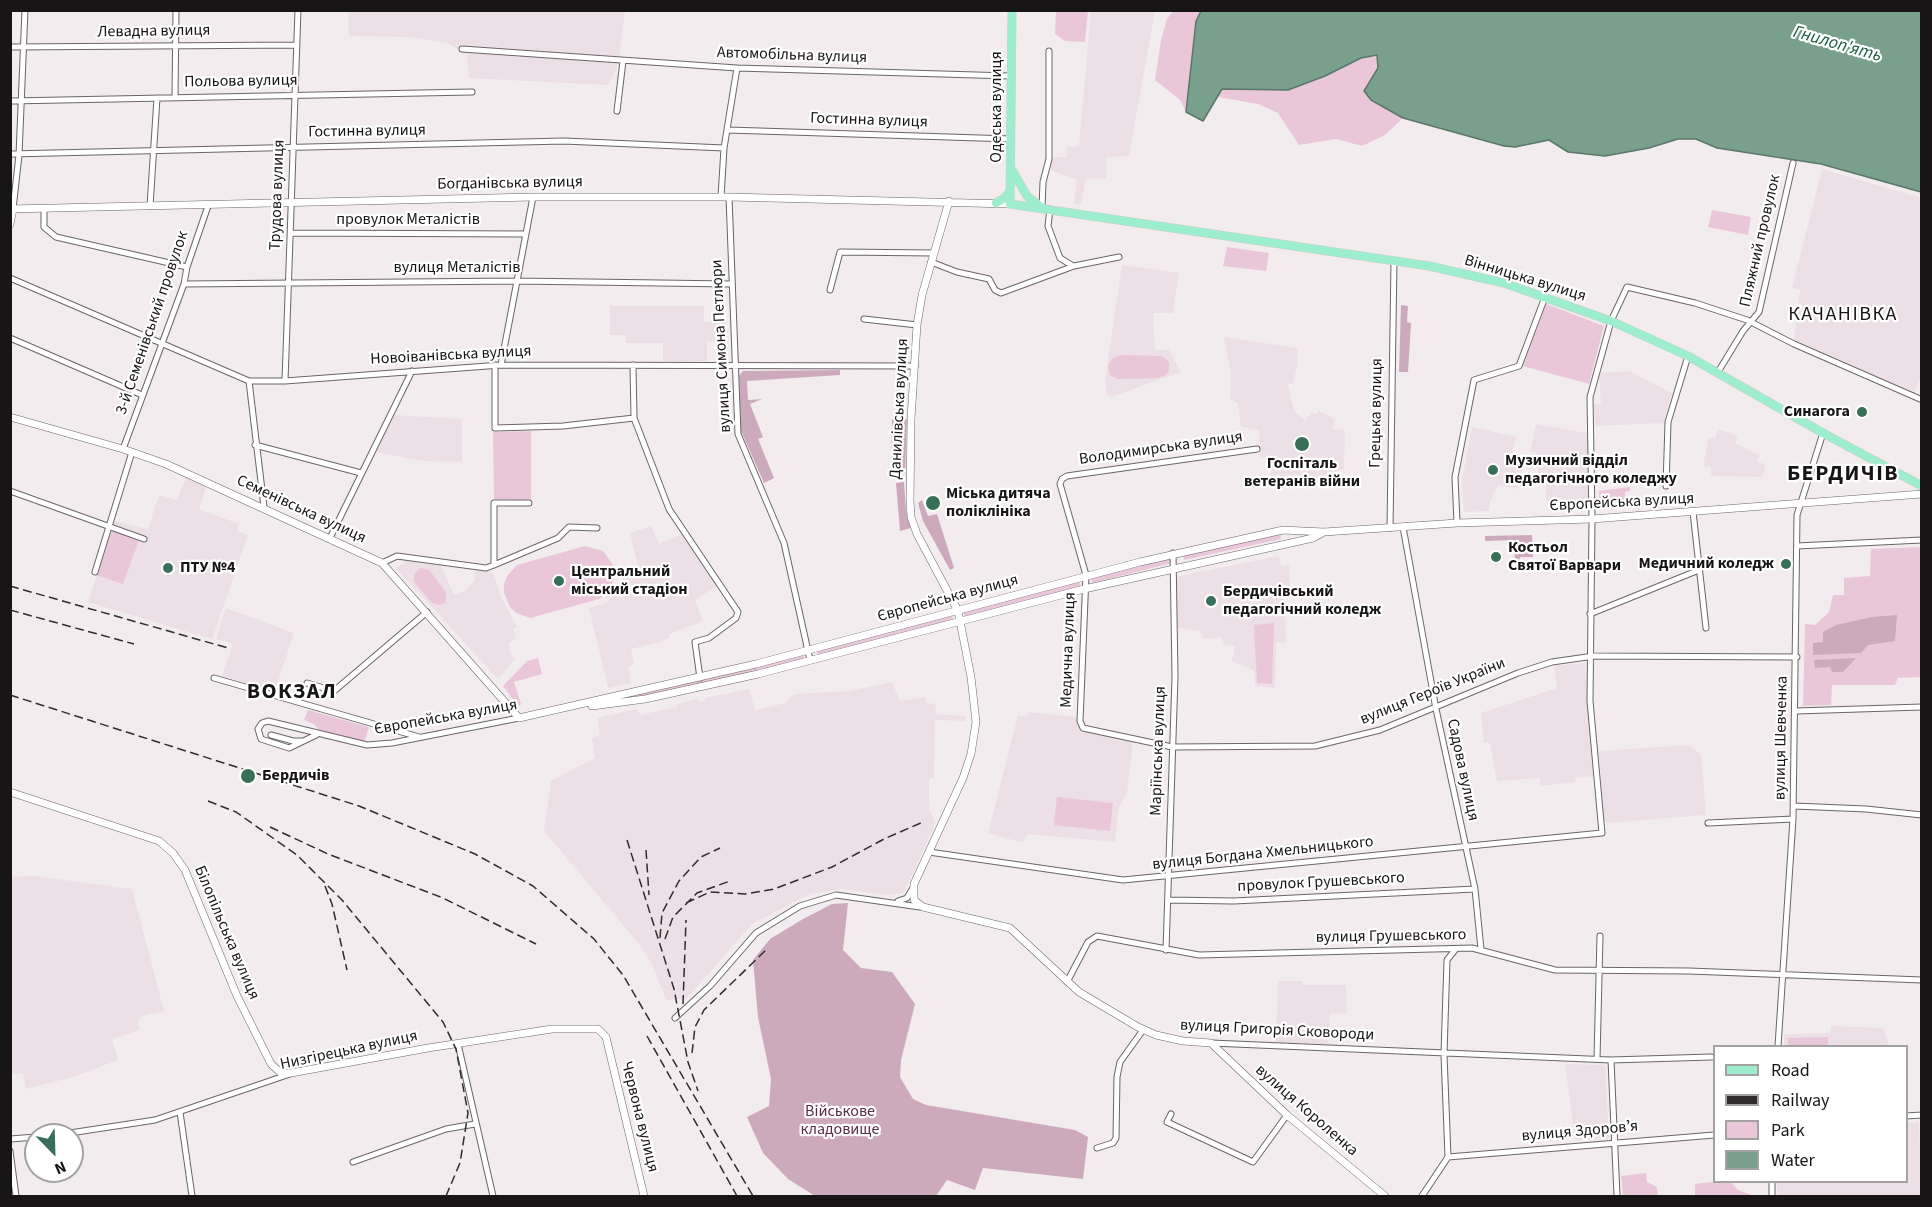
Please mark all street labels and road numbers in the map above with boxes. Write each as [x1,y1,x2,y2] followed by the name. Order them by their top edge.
[97,21,211,43] street label: Левадна вулиця
[716,44,868,68] street label: Автомобільна вулиця
[987,51,1007,163] street label: Одеська вулиця
[184,71,298,93] street label: Польова вулиця
[810,109,928,133] street label: Гостинна вулиця
[308,121,426,143] street label: Гостинна вулиця
[266,139,290,251] street label: Трудова вулиця
[437,173,583,195] street label: Богданівська вулиця
[1736,173,1786,309] street label: Пляжний провулок
[336,210,480,230] street label: провулок Металістів
[113,229,193,417] street label: 3-й Семенівський провулок
[1462,251,1588,307] street label: Вінницька вулиця
[394,258,520,278] street label: вулиця Металістів
[708,259,736,433] street label: вулиця Симона Петлюри
[887,338,913,480] street label: Данилівська вулиця
[370,342,532,370] street label: Новоіванівська вулиця
[1366,358,1388,468] street label: Грецька вулиця
[1078,428,1244,470] street label: Володимирська вулиця
[233,472,369,548] street label: Семенівська вулиця
[1549,490,1695,516] street label: Європейська вулиця
[876,571,1020,627] street label: Європейська вулиця
[1057,592,1081,708] street label: Медична вулиця
[1358,654,1508,730] street label: вулиця Героїв України
[1771,676,1793,800] street label: вулиця Шевченка
[1147,686,1171,816] street label: Маріїнська вулиця
[373,696,519,740] street label: Європейська вулиця
[1442,717,1482,823] street label: Садова вулиця
[1151,833,1375,875] street label: вулиця Богдана Хмельницького
[189,863,263,1003] street label: Білопільська вулиця
[1237,869,1405,897] street label: провулок Грушевського
[1315,926,1467,948] street label: вулиця Грушевського
[1179,1016,1375,1046] street label: вулиця Григорія Сковороди
[279,1027,419,1075] street label: Низгірецька вулиця
[616,1060,662,1174] street label: Червона вулиця
[1251,1061,1361,1161] street label: вулиця Короленка
[1521,1117,1639,1147] street label: вулиця Здоровʼя

